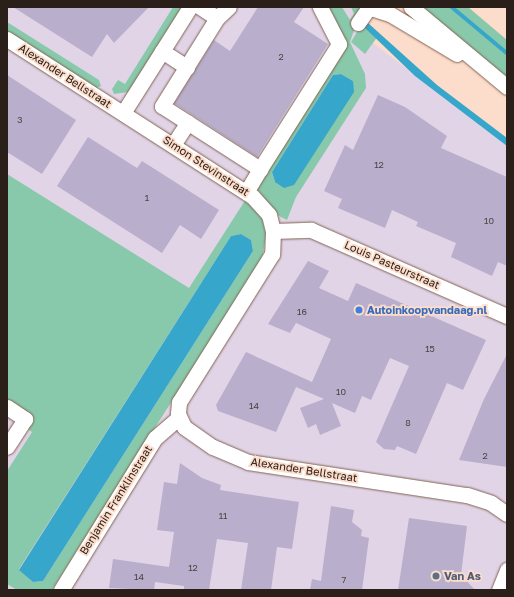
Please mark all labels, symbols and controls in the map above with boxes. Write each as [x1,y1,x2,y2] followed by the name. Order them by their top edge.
[16,41,114,111] street label: Alexander Bellstraat
[278,52,284,62] house number: 2
[17,115,23,125] house number: 3
[160,133,252,199] street label: Simon Stevinstraat
[374,160,384,170] house number: 12
[145,193,149,203] house number: 1
[484,216,494,226] house number: 10
[342,238,442,292] street label: Louis Pasteurstraat
[367,303,487,317] place label: Autoinkoopvandaag.nl
[354,305,364,315] marker: Autoinkoopvandaag.nl
[297,307,307,317] house number: 16
[425,344,435,354] house number: 15
[336,387,346,397] house number: 10
[249,401,259,411] house number: 14
[405,418,411,428] house number: 8
[77,443,155,557] street label: Benjamin Franklinstraat
[482,451,488,461] house number: 2
[250,455,358,485] street label: Alexander Bellstraat
[219,511,227,521] house number: 11
[188,563,198,573] house number: 12
[444,569,481,583] place label: Van As
[431,571,441,581] marker: Van As
[134,572,144,582] house number: 14
[342,575,346,585] house number: 7

